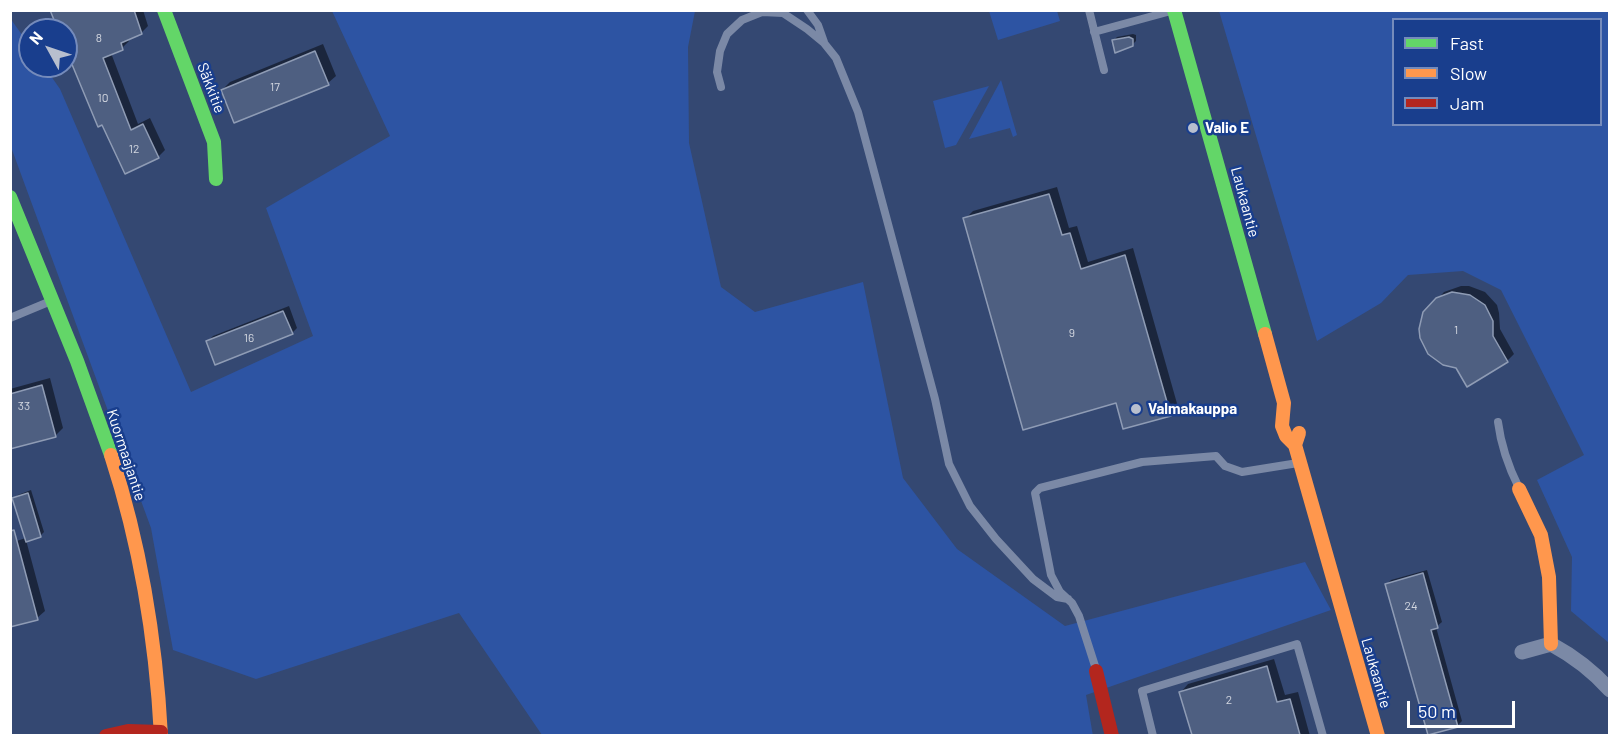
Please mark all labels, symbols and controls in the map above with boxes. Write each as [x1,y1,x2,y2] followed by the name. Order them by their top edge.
[18,18,78,78] north arrow
[1392,18,1602,126] legend
[25,27,46,48] text: N
[96,31,102,45] house number: 8
[1450,32,1484,54] text: Fast
[193,60,229,116] street label: Säkkitie
[1450,62,1487,84] text: Slow
[270,80,280,94] house number: 17
[98,91,108,105] house number: 10
[1450,92,1484,114] text: Jam
[1205,119,1249,137] place label: Valio E
[1186,121,1200,135] marker: Valio E
[129,142,139,156] house number: 12
[1227,165,1263,239] street label: Laukaantie
[1454,323,1458,337] house number: 1
[1069,326,1075,340] house number: 9
[244,331,254,345] house number: 16
[18,399,30,413] house number: 33
[1148,400,1237,418] place label: Valmakauppa
[1129,402,1143,416] marker: Valmakauppa
[103,407,149,503] street label: Kuormaajantie
[1404,599,1418,613] house number: 24
[1357,636,1395,710] street label: Laukaantie
[1410,689,1518,727] scale bar
[1226,693,1232,707] house number: 2
[1418,700,1456,722] text: 50 m

